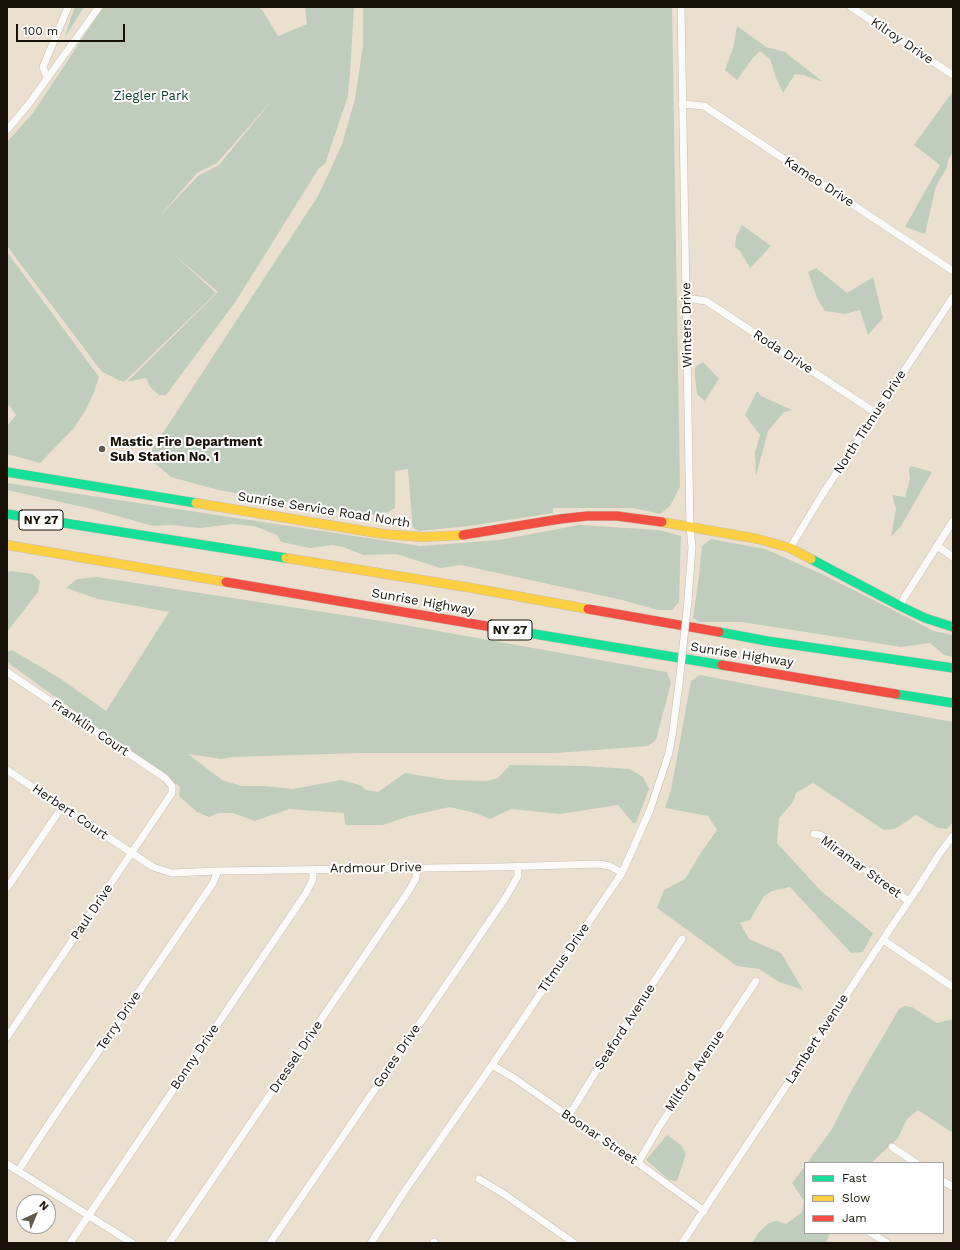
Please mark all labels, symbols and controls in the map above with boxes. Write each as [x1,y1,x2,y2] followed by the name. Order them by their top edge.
[868,14,936,68] street label: Kilroy Drive
[18,16,127,42] scale bar
[23,24,58,38] text: 100 m
[113,88,189,104] park label: Ziegler Park
[781,154,857,210] street label: Kameo Drive
[678,282,696,368] street label: Winters Drive
[750,327,816,377] street label: Roda Drive
[831,367,909,477] street label: North Titmus Drive
[110,434,262,465] place label: Mastic Fire Department Sub Station No. 1
[97,444,107,454] marker: Mastic Fire Department Sub Station No. 1
[237,489,411,531] street label: Sunrise Service Road North
[19,510,63,530] road number: NY 27
[370,585,476,619] street label: Sunrise Highway
[488,620,532,640] road number: NY 27
[689,639,795,671] street label: Sunrise Highway
[48,696,132,760] street label: Franklin Court
[29,781,111,843] street label: Herbert Court
[818,833,904,901] street label: Miramar Street
[330,859,422,877] street label: Ardmour Drive
[68,881,116,943] street label: Paul Drive
[535,920,593,996] street label: Titmus Drive
[591,981,659,1073] street label: Seaford Avenue
[94,988,144,1054] street label: Terry Drive
[782,991,852,1087] street label: Lambert Avenue
[266,1018,326,1096] street label: Dressel Drive
[167,1021,223,1093] street label: Bonny Drive
[370,1021,424,1091] street label: Gores Drive
[662,1027,728,1115] street label: Milford Avenue
[558,1106,640,1168] street label: Boonar Street
[804,1162,944,1234] legend
[842,1171,867,1185] text: Fast
[842,1191,870,1205] text: Slow
[16,1194,56,1234] north arrow
[37,1198,51,1213] text: N
[842,1211,867,1225] text: Jam

